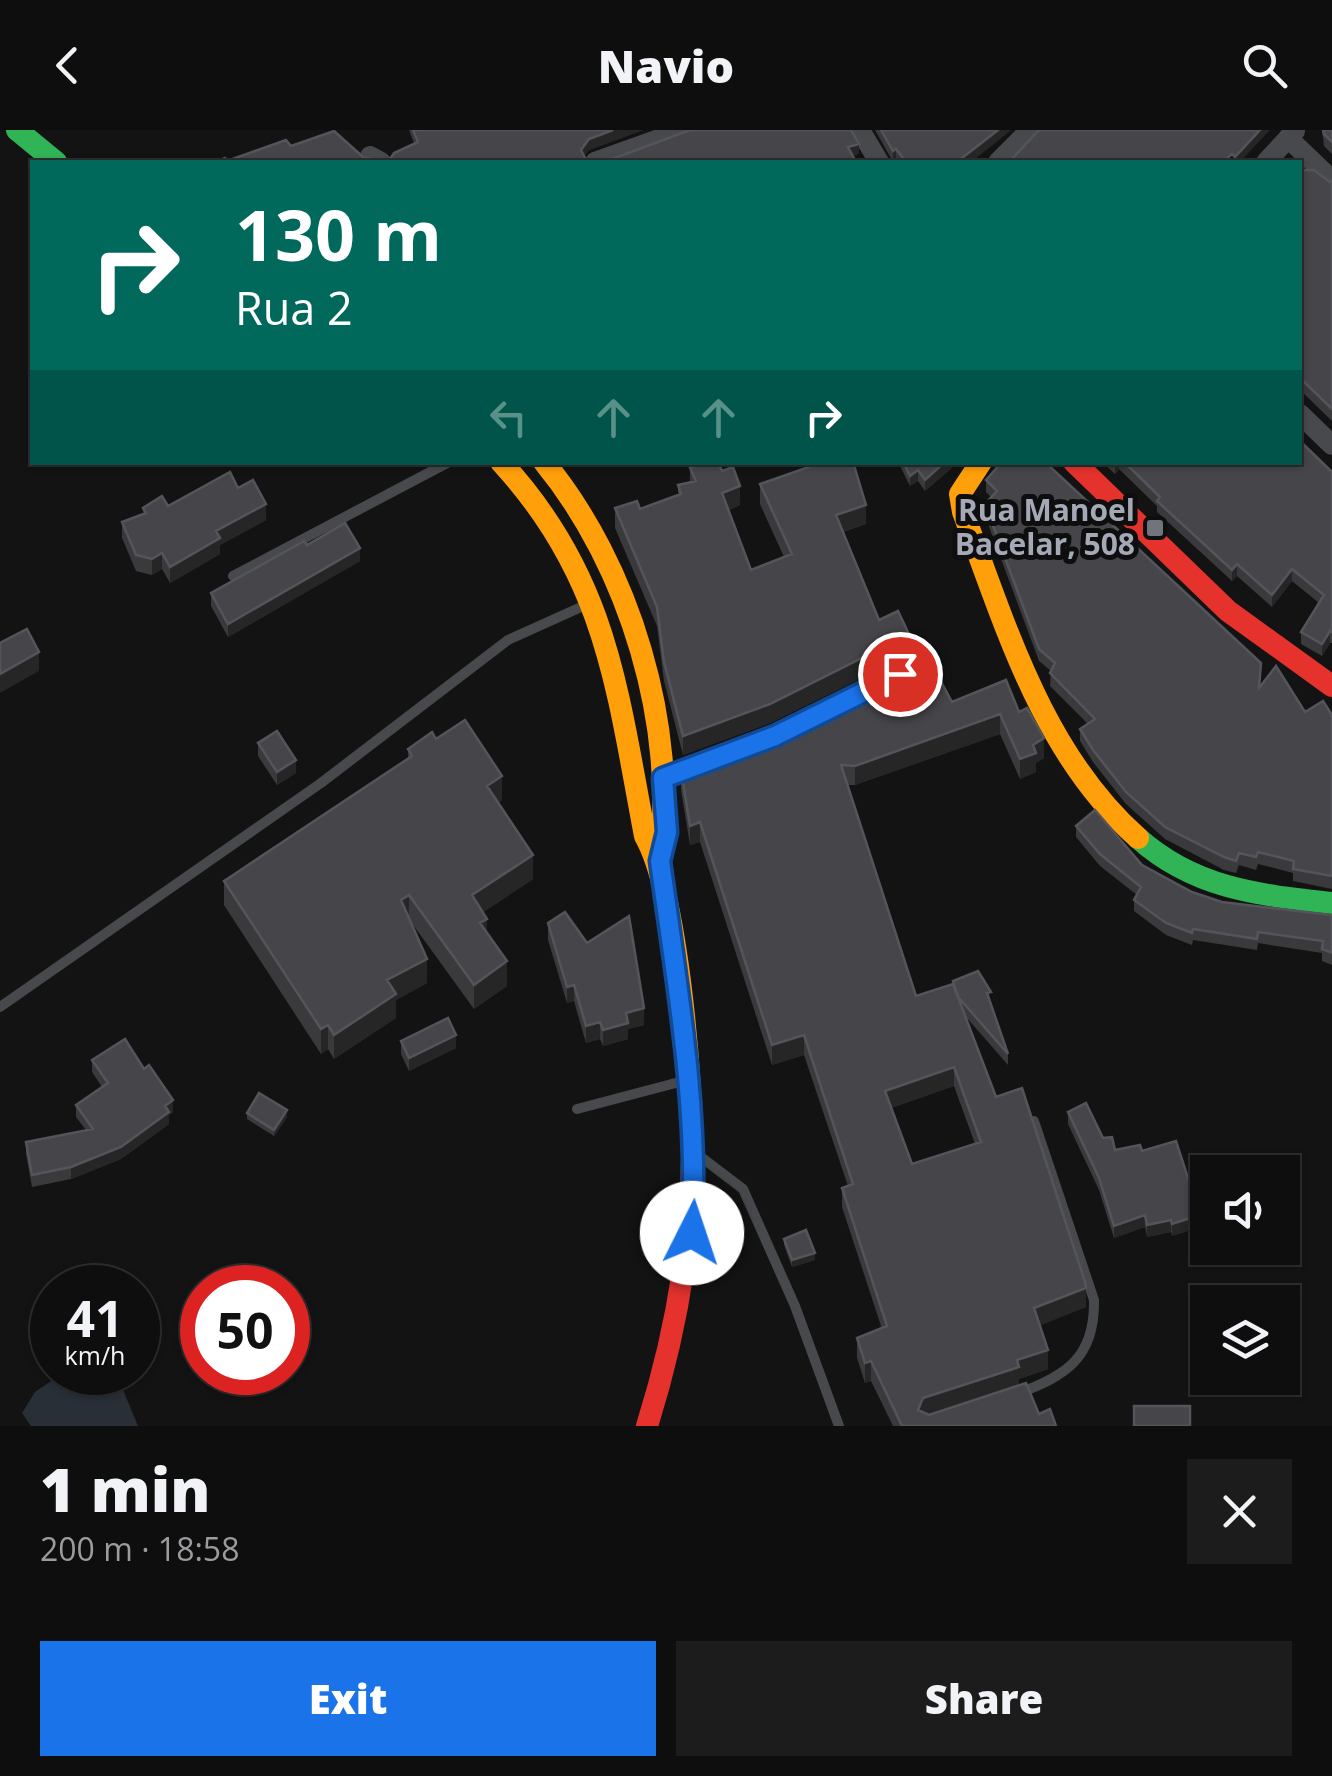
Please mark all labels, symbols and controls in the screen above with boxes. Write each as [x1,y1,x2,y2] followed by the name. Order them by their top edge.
[598,35,734,96] text: Navio
[40,38,95,93] icon: back
[1237,38,1292,93] icon: search
[235,186,442,282] text: 130 m
[70,200,200,330] icon: right
[235,277,353,338] text: Rua 2
[481,390,536,445] icon: left
[586,390,641,445] icon: ahead
[691,390,746,445] icon: ahead
[796,390,851,445] icon: right
[955,489,1135,564] place label: Rua Manoel Bacelar, 508
[1144,517,1166,539] marker: Rua Manoel Bacelar, 508
[858,632,943,717] pin
[873,647,928,702] icon: arrive
[1190,1155,1300,1395] map controls
[1190,1155,1300,1265] button: sound
[640,1181,744,1285] position arrow
[180,1265,310,1395] speed limit sign: 50
[66,1284,124,1352] text: 41
[1190,1285,1300,1395] button: layers
[65,1338,125,1372] text: km/h
[40,1448,210,1530] text: 1 min
[1187,1459,1292,1564] button: close
[40,1527,239,1570] text: 200 m · 18:58
[40,1641,656,1756] button: Exit
[676,1641,1292,1756] button: Share

